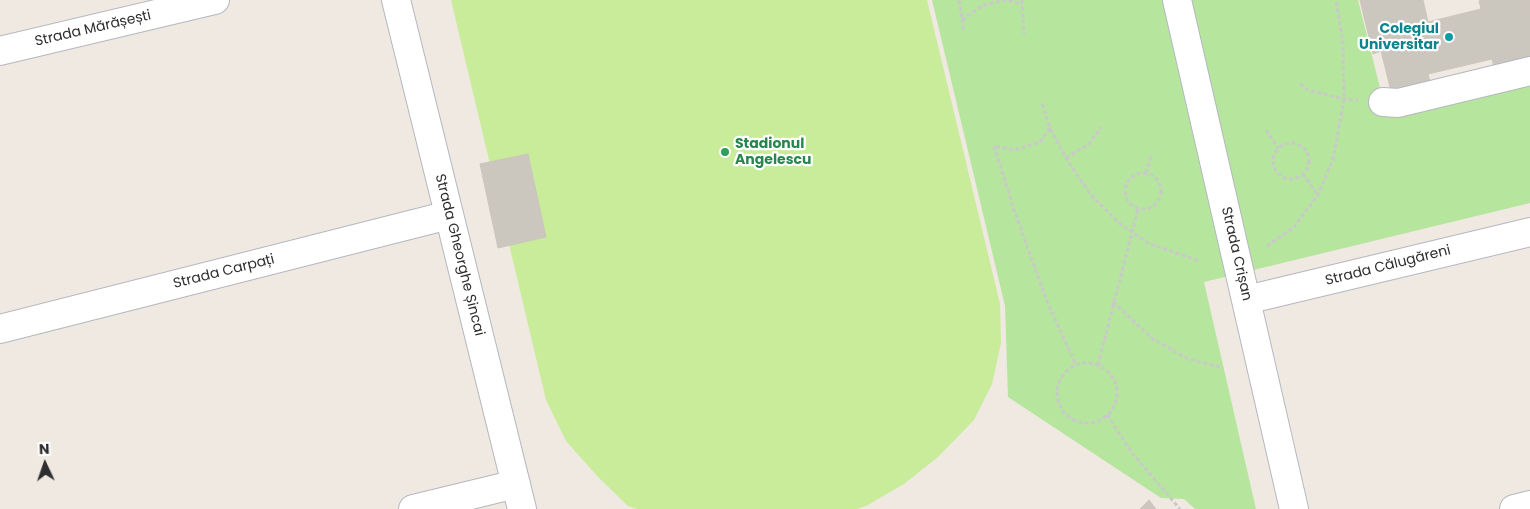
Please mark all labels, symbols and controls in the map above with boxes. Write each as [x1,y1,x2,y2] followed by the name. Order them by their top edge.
[33,7,153,51] street label: Strada Mărășești
[1359,21,1439,54] place label: Colegiul Universitar
[1443,31,1455,43] marker: Colegiul Universitar
[735,136,811,168] place label: Stadionul Angelescu
[719,146,731,158] marker: Stadionul Angelescu
[431,172,487,338] street label: Strada Gheorghe Șincai
[1217,205,1255,303] street label: Strada Crișan
[1324,242,1452,290] street label: Strada Călugăreni
[172,251,276,293] street label: Strada Carpați
[20,439,70,489] north arrow
[38,439,50,459] text: N

